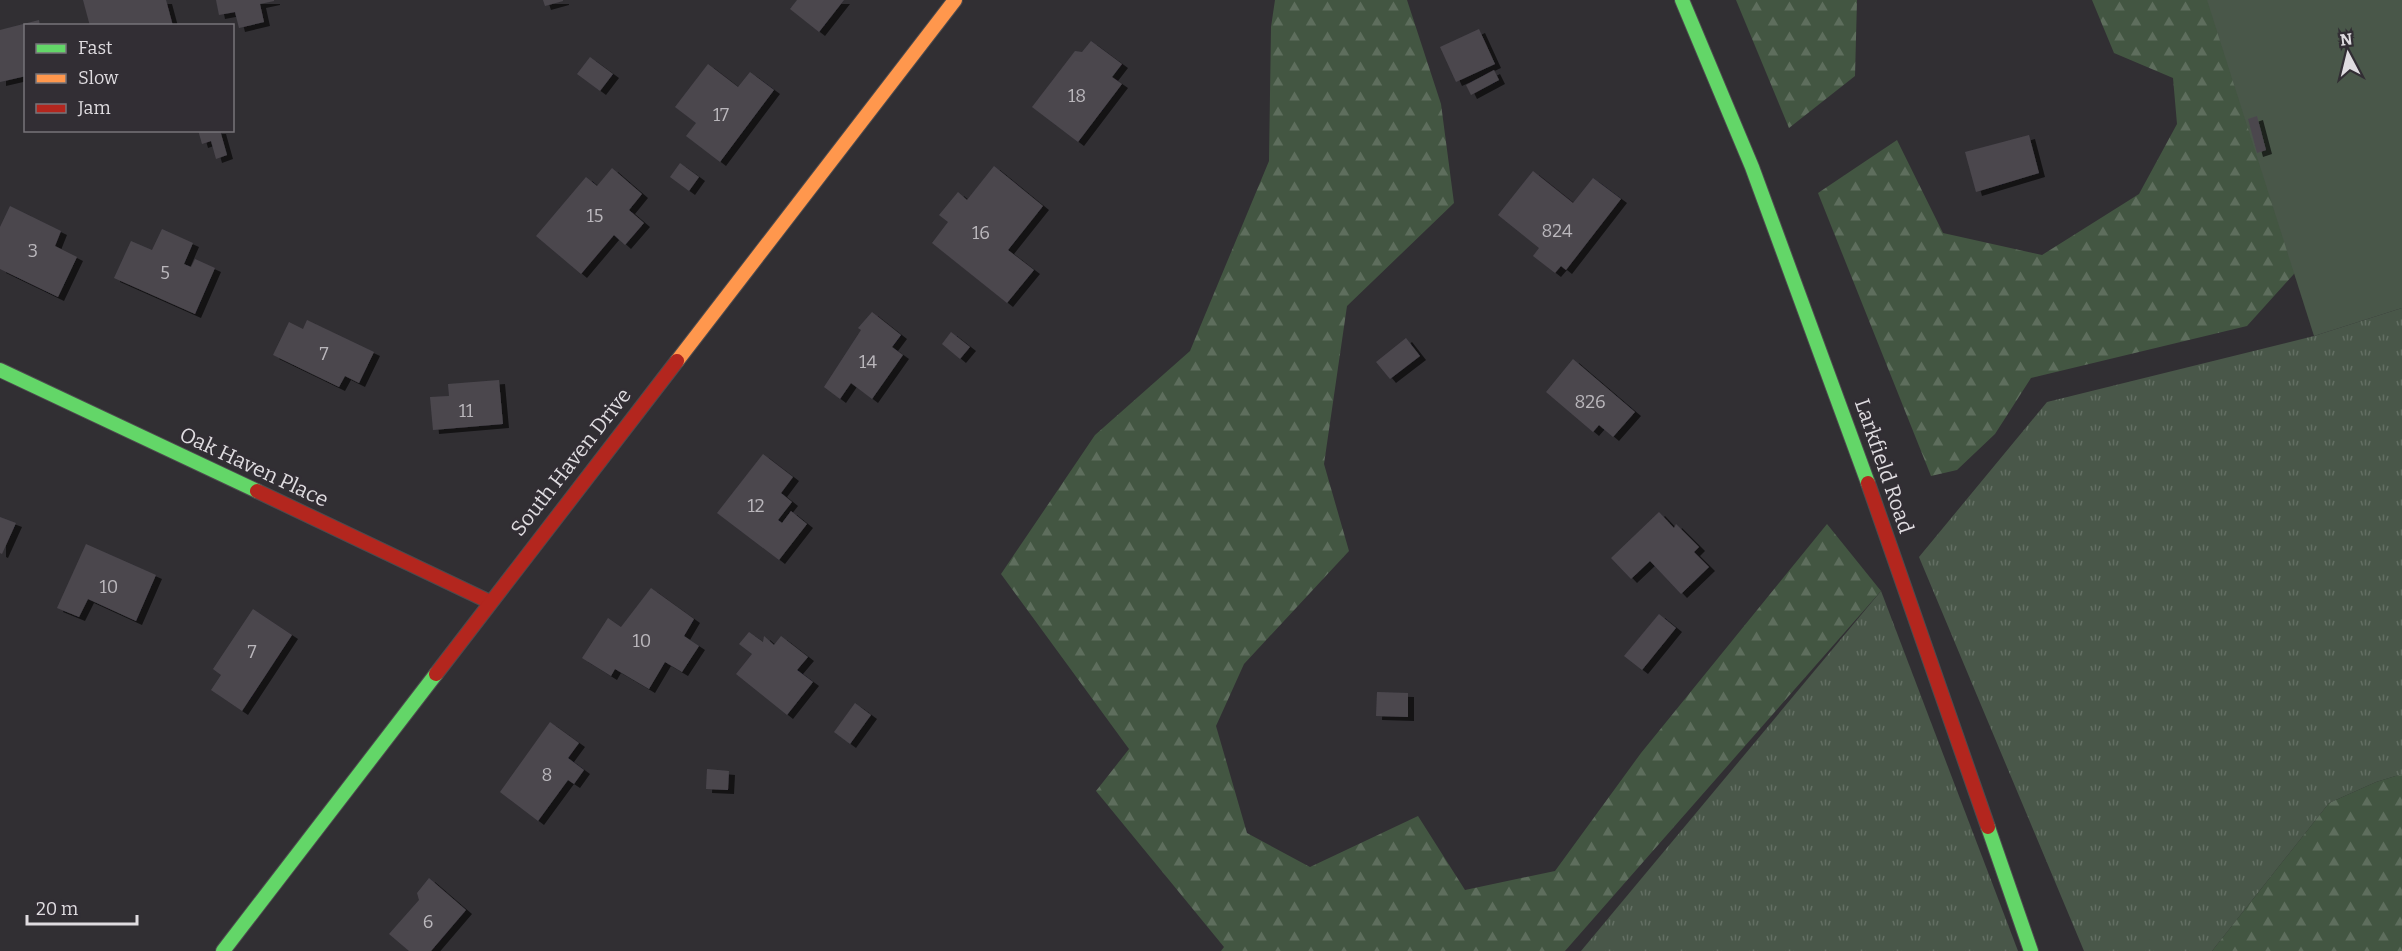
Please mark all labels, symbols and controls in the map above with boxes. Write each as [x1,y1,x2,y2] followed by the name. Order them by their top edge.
[24,24,234,132] legend
[2318,24,2378,84] north arrow
[2339,29,2354,50] text: N
[78,37,113,59] text: Fast
[78,67,119,89] text: Slow
[1068,85,1086,107] house number: 18
[77,97,111,119] text: Jam
[713,104,729,126] house number: 17
[587,205,603,227] house number: 15
[1541,220,1573,242] house number: 824
[972,222,990,244] house number: 16
[28,240,38,262] house number: 3
[160,262,170,284] house number: 5
[319,343,329,365] house number: 7
[859,351,877,373] house number: 14
[505,383,637,541] street label: South Haven Drive
[1574,391,1606,413] house number: 826
[1849,395,1919,537] street label: Larkfield Road
[459,400,474,422] house number: 11
[175,421,333,513] street label: Oak Haven Place
[747,495,765,517] house number: 12
[100,576,118,598] house number: 10
[633,630,651,652] house number: 10
[247,641,257,663] house number: 7
[542,764,552,786] house number: 8
[27,888,136,926] scale bar
[36,898,78,920] text: 20 m
[423,911,433,933] house number: 6

